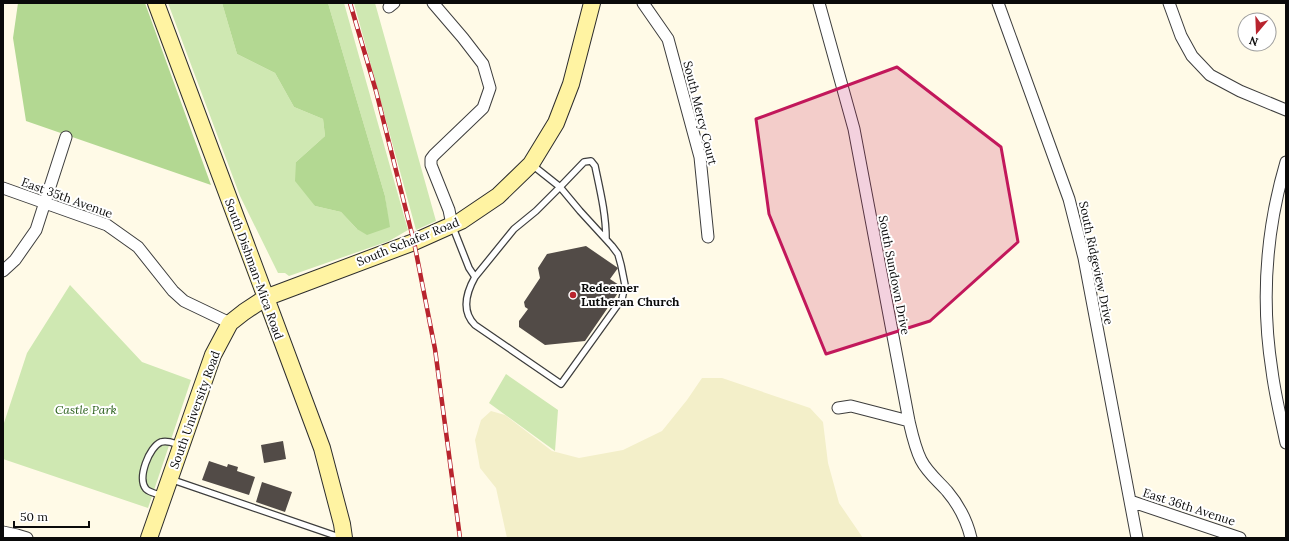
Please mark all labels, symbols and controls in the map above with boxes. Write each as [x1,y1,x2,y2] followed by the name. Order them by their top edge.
[1237,12,1277,52] north arrow
[1247,33,1260,49] text: N
[680,59,721,167] street label: South Mercy Court
[20,174,115,221] street label: East 35th Avenue
[222,196,287,341] street label: South Dishman-Mica Road
[1076,200,1117,326] street label: South Ridgeview Drive
[354,214,461,269] street label: South Schafer Road
[876,214,914,336] street label: South Sundown Drive
[581,280,680,309] place label: Redeemer Lutheran Church
[568,290,578,300] marker: Redeemer Lutheran Church
[166,349,223,471] street label: South University Road
[55,402,117,417] park label: Castle Park
[1141,485,1238,529] street label: East 36th Avenue
[14,503,89,529] scale bar
[20,509,48,524] text: 50 m

